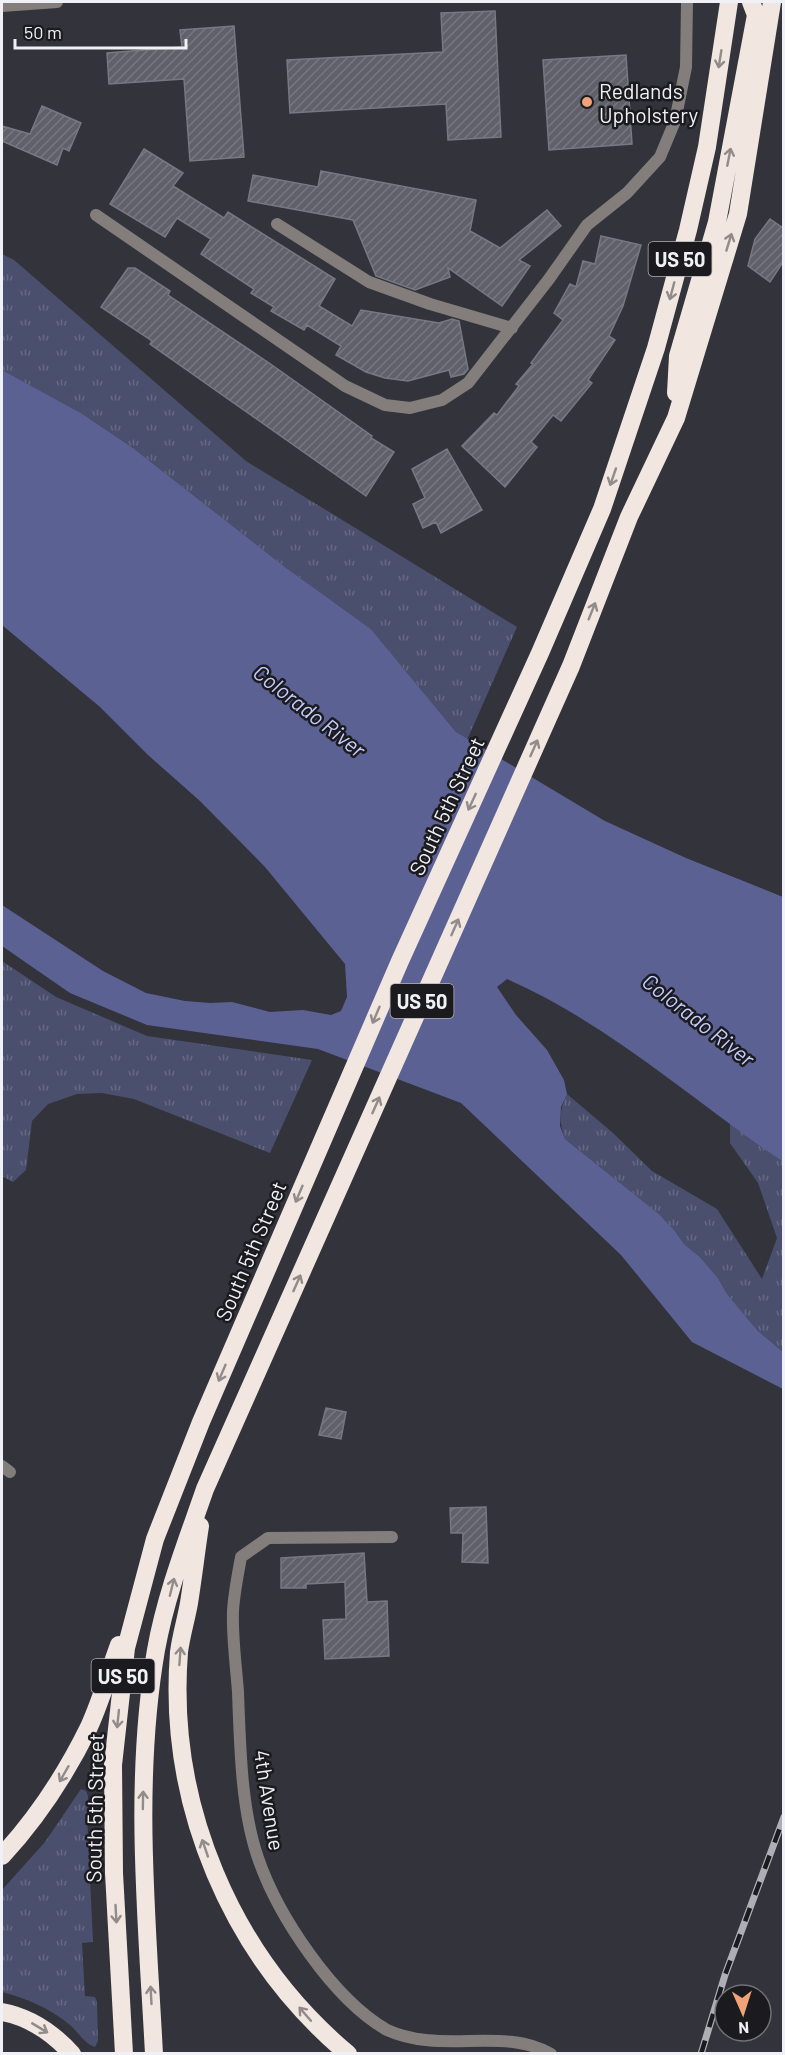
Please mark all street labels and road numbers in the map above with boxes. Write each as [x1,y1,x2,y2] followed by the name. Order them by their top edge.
[648,242,712,276] road number: US 50
[403,733,489,879] street label: South 5th Street
[390,984,454,1018] road number: US 50
[209,1177,291,1325] street label: South 5th Street
[92,1659,154,1693] road number: US 50
[80,1733,108,1883] street label: South 5th Street
[250,1748,290,1852] street label: 4th Avenue

